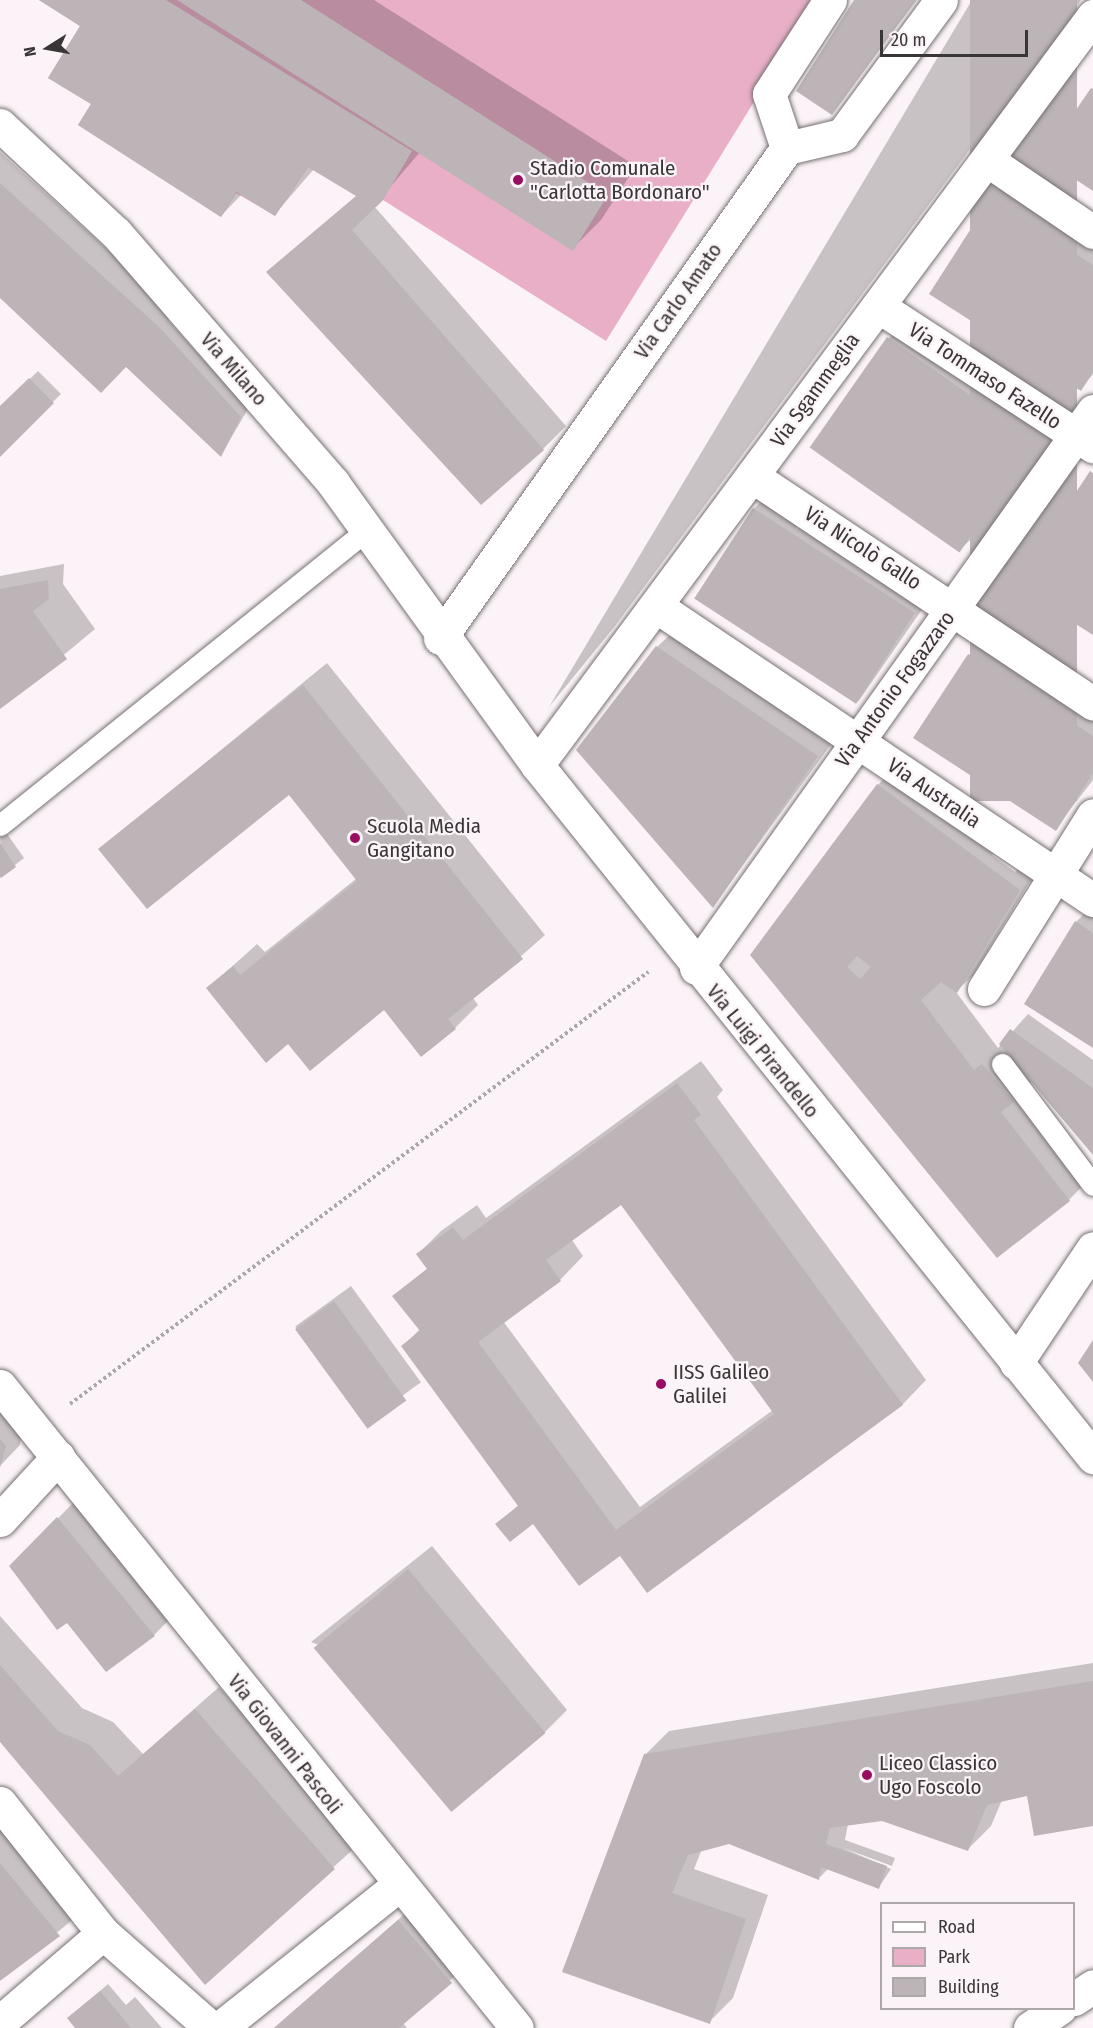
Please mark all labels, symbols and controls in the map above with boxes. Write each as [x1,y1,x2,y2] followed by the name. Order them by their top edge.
[18,18,78,78] north arrow
[883,18,1032,56] scale bar
[891,29,926,51] text: 20 m
[20,45,40,58] text: N
[530,155,710,205] place label: Stadio Comunale "Carlotta Bordonaro"
[511,173,525,187] marker: Stadio Comunale "Carlotta Bordonaro"
[629,238,727,364] street label: Via Carlo Amato
[904,317,1066,435] street label: Via Tommaso Fazello
[195,327,273,411] street label: Via Milano
[765,328,865,452] street label: Via Sgammeglia
[800,501,926,595] street label: Via Nicolò Gallo
[830,606,960,772] street label: Via Antonio Fogazzaro
[883,753,985,833] street label: Via Australia
[367,813,481,863] place label: Scuola Media Gangitano
[348,831,362,845] marker: Scuola Media Gangitano
[701,979,825,1123] street label: Via Luigi Pirandello
[673,1359,769,1409] place label: IISS Galileo Galilei
[654,1377,668,1391] marker: IISS Galileo Galilei
[223,1669,347,1819] street label: Via Giovanni Pascoli
[879,1750,997,1800] place label: Liceo Classico Ugo Foscolo
[860,1768,874,1782] marker: Liceo Classico Ugo Foscolo
[880,1902,1075,2010] legend
[938,1916,975,1938] text: Road
[938,1946,970,1968] text: Park
[938,1976,999,1998] text: Building

